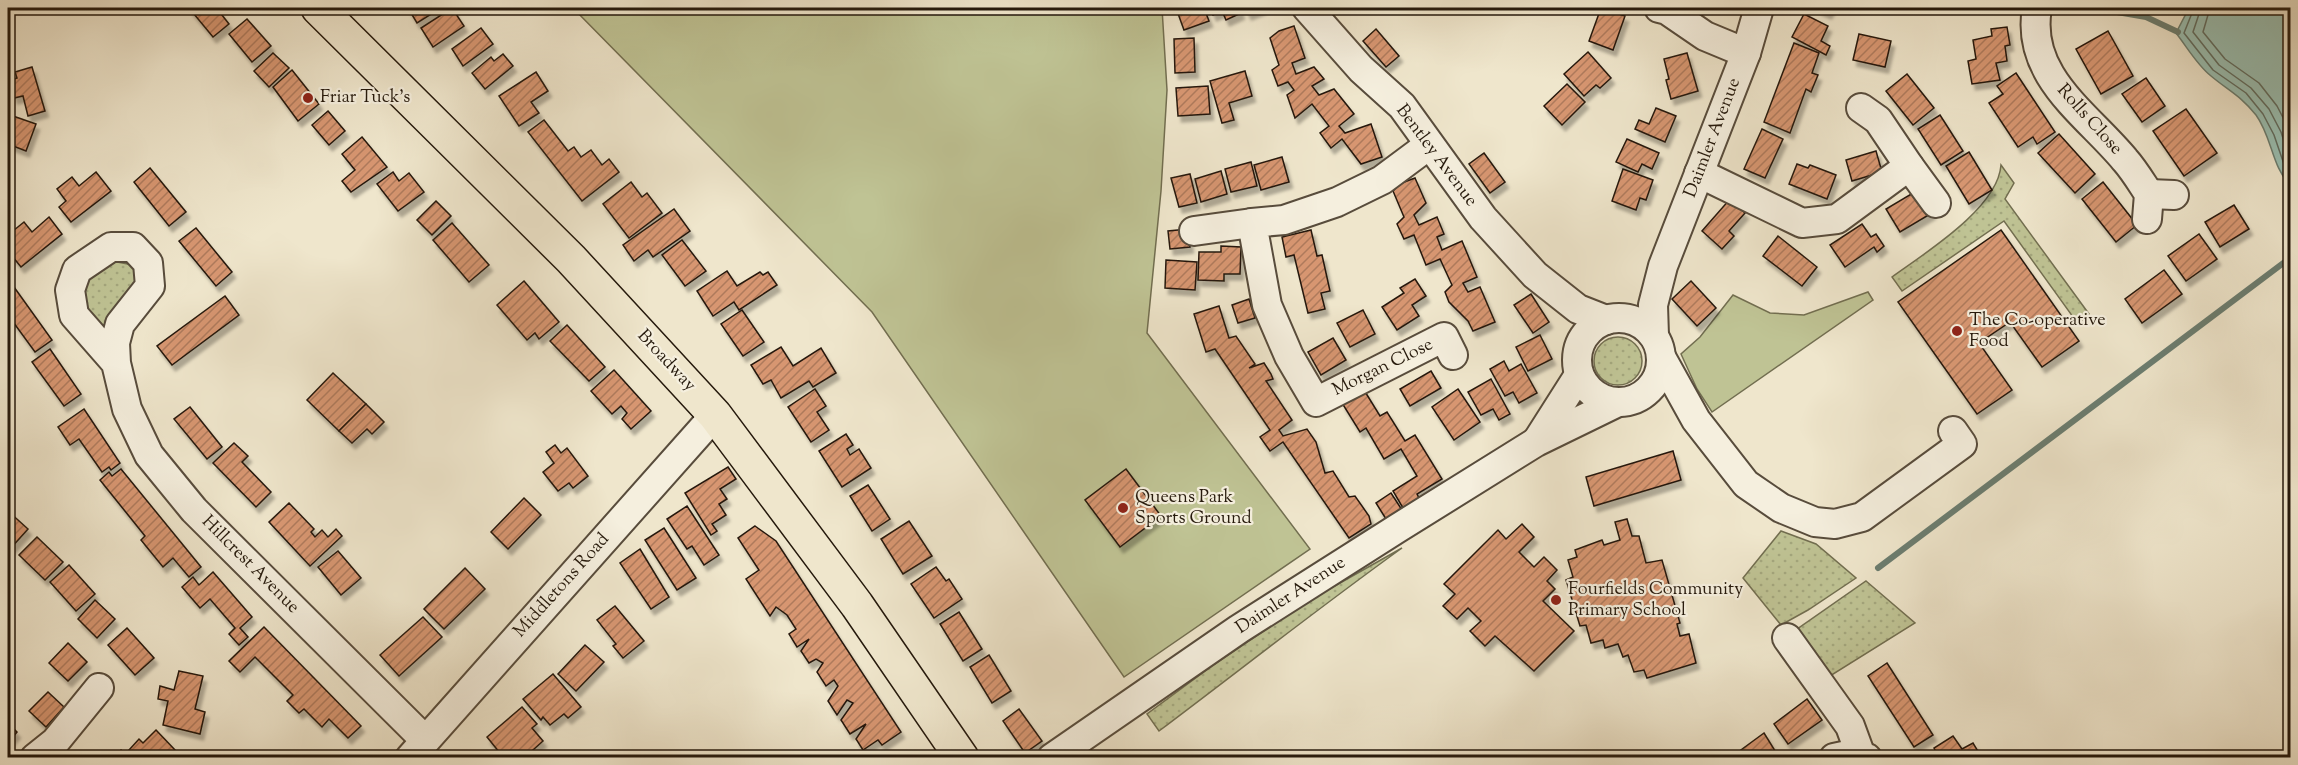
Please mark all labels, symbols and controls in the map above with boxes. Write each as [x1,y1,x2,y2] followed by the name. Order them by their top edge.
[1678,74,1748,202] street label: Daimler Avenue
[2050,79,2128,161] street label: Rolls Close
[320,85,410,111] place label: Friar Tuck's
[301,91,315,105] marker: Friar Tuck's
[1389,99,1483,213] street label: Bentley Avenue
[1969,308,2106,355] place label: The Co-operative Food
[630,324,702,398] street label: Broadway
[1950,324,1964,338] marker: The Co-operative Food
[1328,332,1438,404] street label: Morgan Close
[1135,485,1252,532] place label: Queens Park Sports Ground
[1116,501,1130,515] marker: Queens Park Sports Ground
[195,510,305,620] street label: Hillcrest Avenue
[508,528,616,644] street label: Middletons Road
[1231,551,1351,641] street label: Daimler Avenue
[1568,577,1743,624] place label: Fourfields Community Primary School
[1549,593,1563,607] marker: Fourfields Community Primary School

